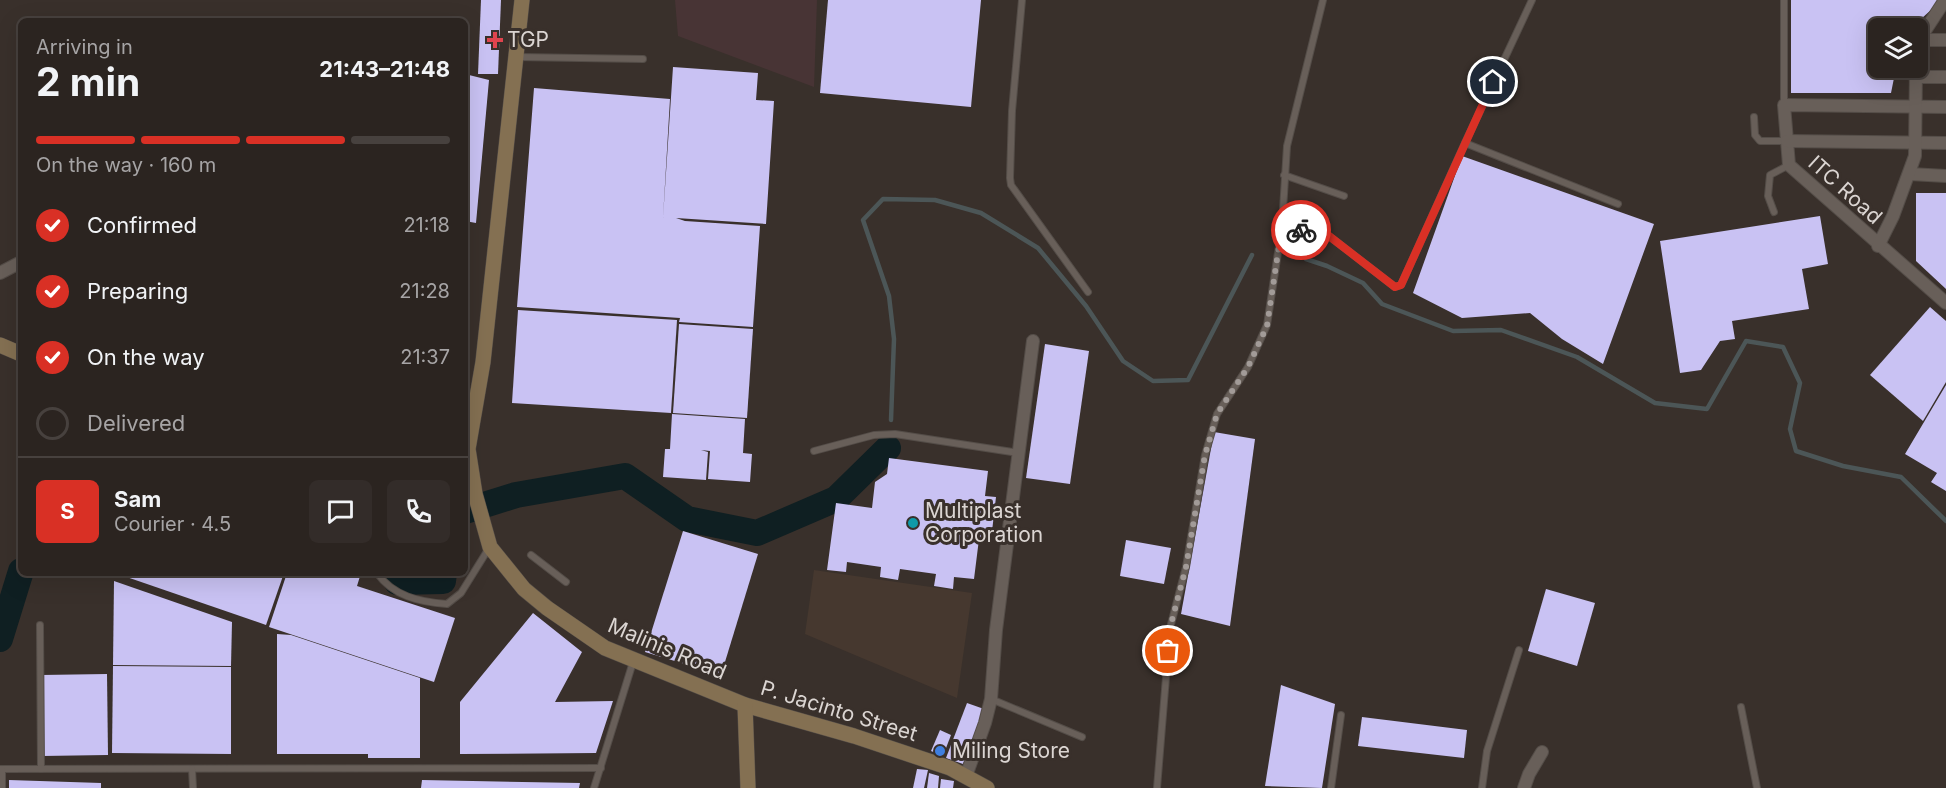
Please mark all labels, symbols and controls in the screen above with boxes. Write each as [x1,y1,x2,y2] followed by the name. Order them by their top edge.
[1868,18,1928,78] map controls
[1868,18,1928,78] button: layers
[507,27,549,52] place label: TGP
[488,33,502,47] marker: TGP
[36,35,133,59] text: Arriving in
[319,56,450,82] text: 21:43–21:48
[1467,56,1518,107] pin
[36,58,140,105] text: 2 min
[1476,65,1509,98] icon: home
[1803,150,1887,229] street label: ITC Road
[36,153,216,177] text: On the way · 160 m
[1271,200,1331,260] courier
[36,209,69,242] icon: check
[87,212,197,238] text: Confirmed
[403,213,450,237] text: 21:18
[1285,214,1318,247] icon: bike
[36,275,69,308] icon: check
[87,278,188,304] text: Preparing
[399,279,450,303] text: 21:28
[36,341,69,374] icon: check
[87,344,205,370] text: On the way
[400,345,450,369] text: 21:37
[87,410,185,436] text: Delivered
[309,480,372,543] button: chat
[387,480,450,543] button: phone
[114,486,161,512] text: Sam
[60,498,75,524] text: S
[925,498,1043,547] place label: Multiplast Corporation
[114,512,231,536] text: Courier · 4.5
[906,516,920,530] marker: Multiplast Corporation
[604,612,730,685] street label: Malinis Road
[1142,625,1193,676] pin
[1151,634,1184,667] icon: bag
[758,675,921,746] street label: P. Jacinto Street
[952,738,1070,763] place label: Miling Store
[933,744,947,758] marker: Miling Store

